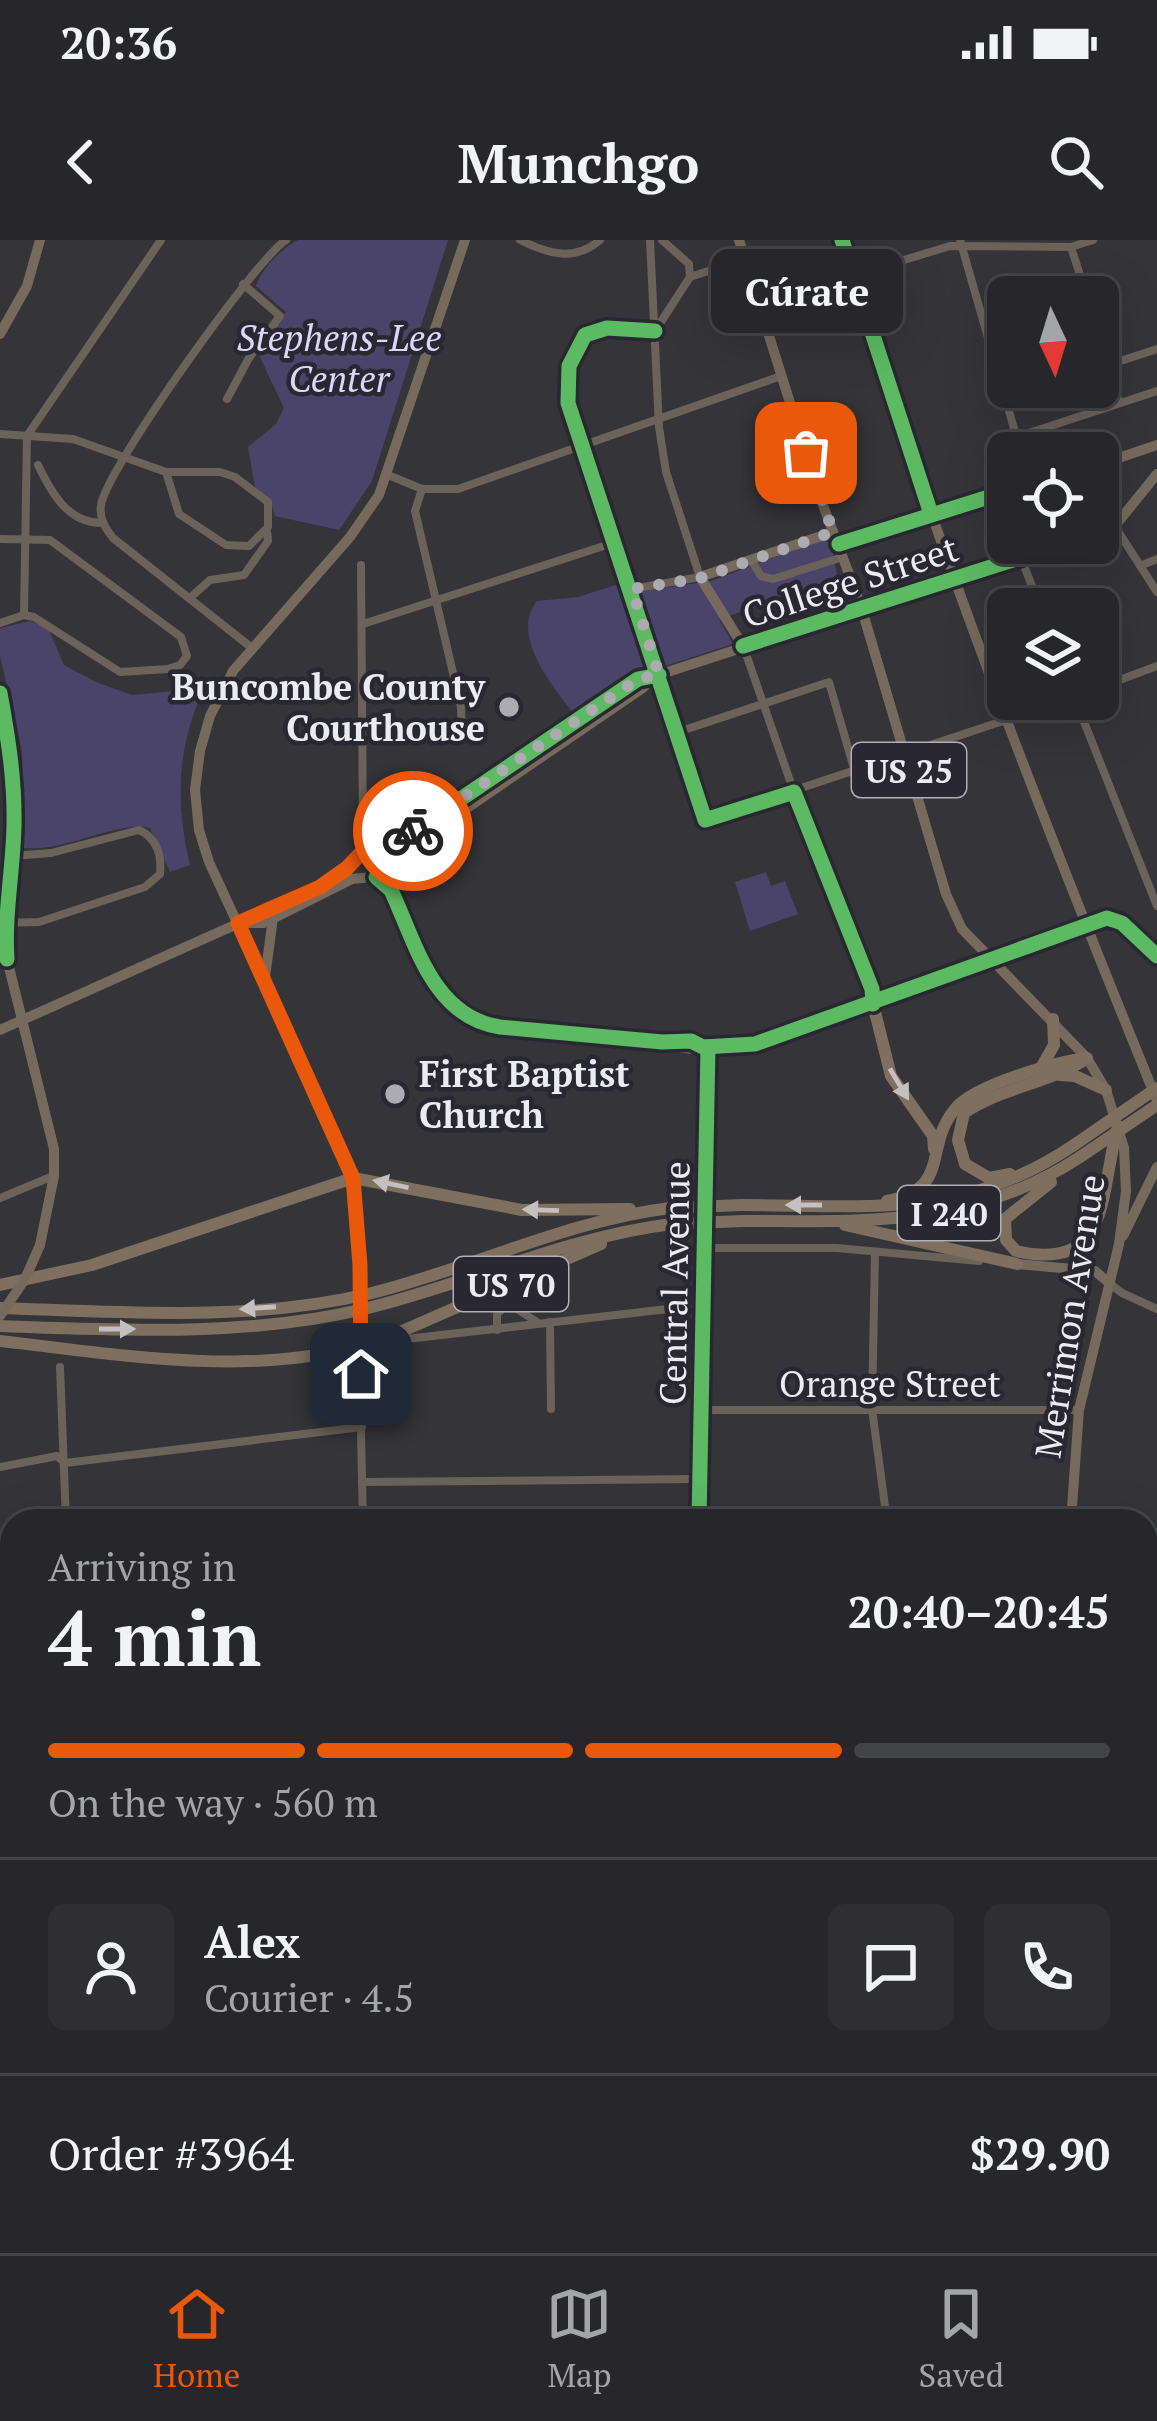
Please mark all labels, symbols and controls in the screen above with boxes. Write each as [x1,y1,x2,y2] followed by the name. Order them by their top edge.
[60,12,177,72] text: 20:36
[458,127,699,198] text: Munchgo
[48,129,114,195] icon: back
[1043,129,1109,195] icon: search
[710,249,902,333] callout: Cúrate
[745,265,869,317] text: Cúrate
[987,276,1119,408] north arrow
[987,276,1119,720] map controls
[236,314,442,402] park label: Stephens-Lee Center
[755,402,857,504] pin
[773,420,839,486] icon: bag
[987,432,1119,564] button: locate
[736,524,964,638] street label: College Street
[987,588,1119,720] button: layers
[171,663,486,751] place label: Buncombe County Courthouse
[496,694,522,720] marker: Buncombe County Courthouse
[852,743,966,797] road number: US 25
[353,771,473,891] courier
[380,798,446,864] icon: bike
[419,1050,630,1138] place label: First Baptist Church
[887,1068,909,1101] one-way arrow
[382,1081,408,1107] marker: First Baptist Church
[648,1161,700,1405] street label: Central Avenue
[1023,1171,1115,1461] street label: Merrimon Avenue
[371,1174,409,1193] one-way arrow
[898,1186,1000,1240] road number: I 240
[784,1195,822,1215] one-way arrow
[521,1200,559,1219] one-way arrow
[454,1257,568,1311] road number: US 70
[238,1299,276,1318] one-way arrow
[99,1319,137,1339] one-way arrow
[310,1323,412,1425] pin
[328,1341,394,1407] icon: home
[779,1360,1001,1407] street label: Orange Street
[48,1540,236,1592] text: Arriving in
[848,1581,1110,1641] text: 20:40–20:45
[48,1585,261,1688] text: 4 min
[48,1776,378,1828] text: On the way · 560 m
[48,1904,174,2030] button: person
[828,1904,954,2030] button: chat
[984,1904,1110,2030] button: phone
[204,1911,300,1971] text: Alex
[204,1971,414,2023] text: Courier · 4.5
[48,2123,294,2183] text: Order #3964
[970,2123,1110,2183] text: $29.90
[153,2281,240,2396] tab: Home
[546,2281,612,2396] tab: Map
[919,2281,1004,2396] tab: Saved

